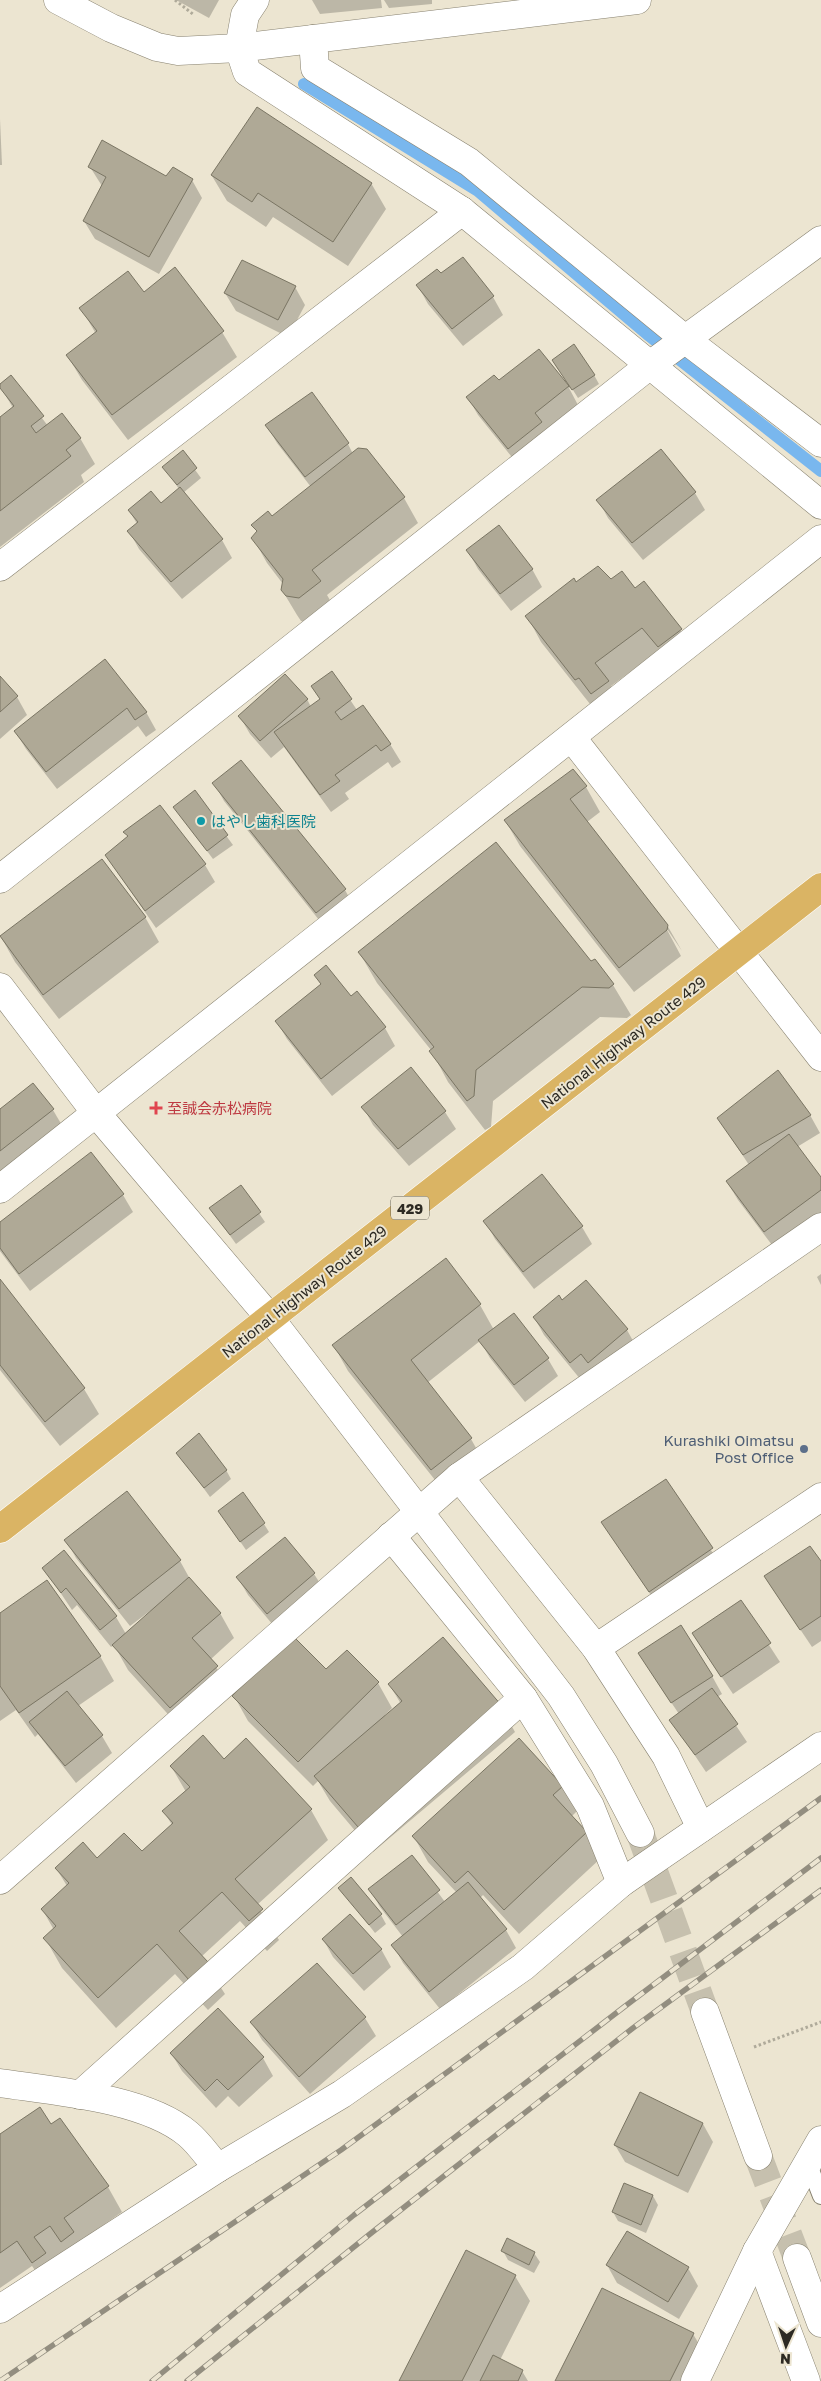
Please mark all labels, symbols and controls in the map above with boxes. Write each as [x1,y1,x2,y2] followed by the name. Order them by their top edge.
[211,812,316,830] place label: はやし歯科医院
[195,815,207,827] marker: はやし歯科医院
[537,972,709,1112] street label: National Highway Route 429
[167,1099,272,1117] place label: 至誠会赤松病院
[149,1101,163,1115] marker: 至誠会赤松病院
[391,1196,429,1220] road number: 429
[218,1221,390,1361] street label: National Highway Route 429
[664,1431,794,1466] place label: Kurashiki Oimatsu Post Office
[798,1443,810,1455] marker: Kurashiki Oimatsu Post Office
[761,2321,811,2371] north arrow
[780,2351,791,2368] text: N

